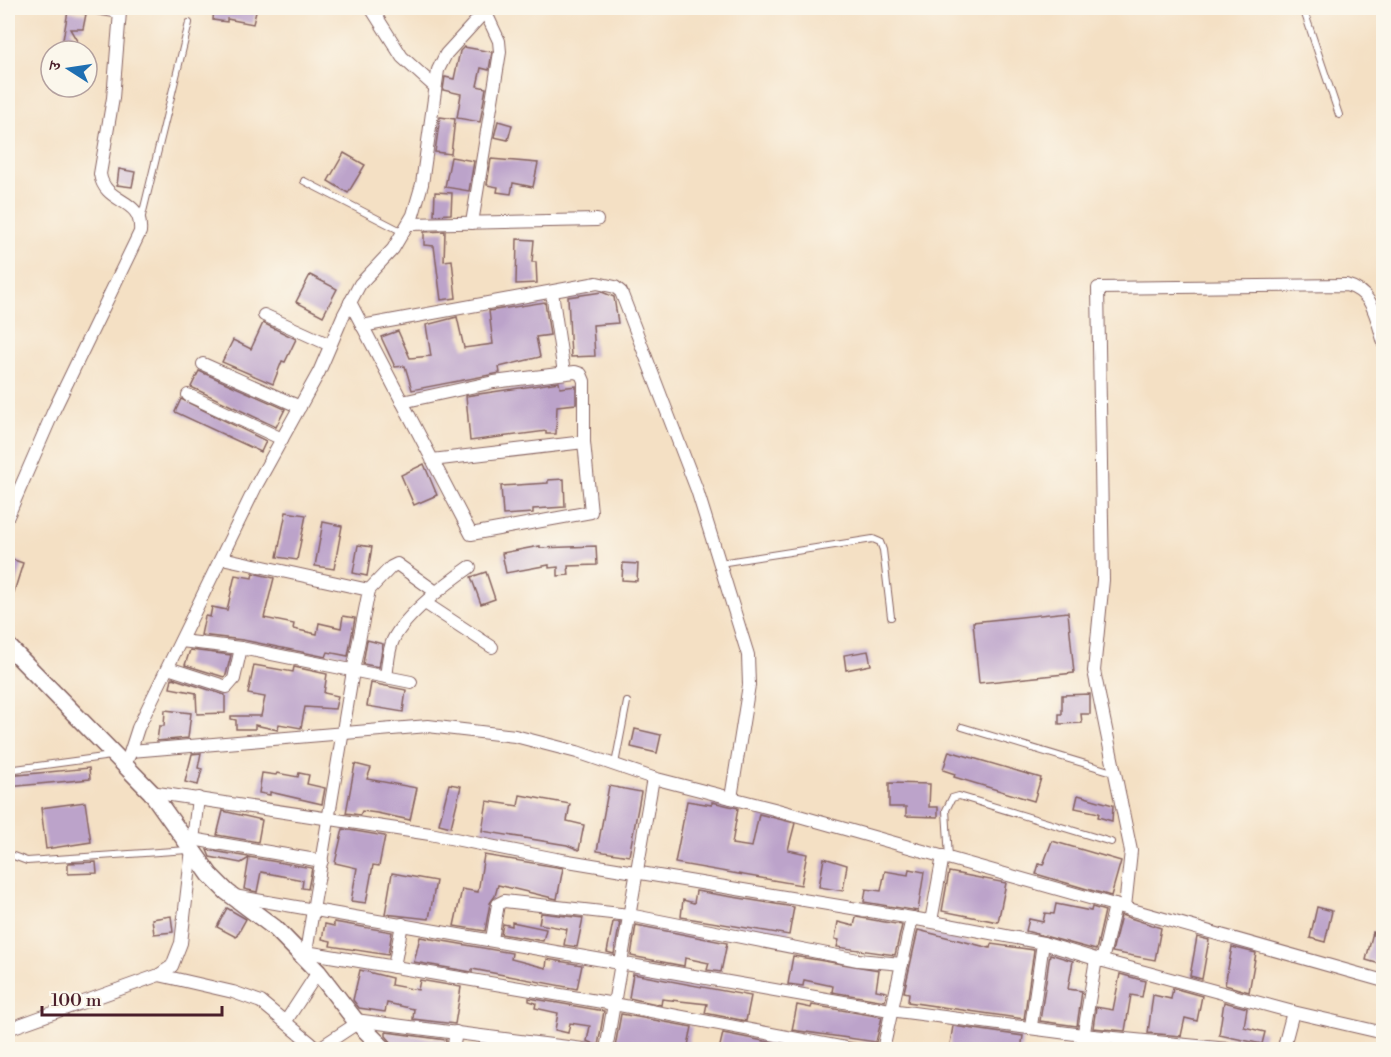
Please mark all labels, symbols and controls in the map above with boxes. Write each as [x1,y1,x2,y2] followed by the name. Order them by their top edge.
[39,39,99,99] north arrow
[44,58,66,73] text: उ
[42,979,222,1017] scale bar
[51,989,102,1012] text: 100 m

